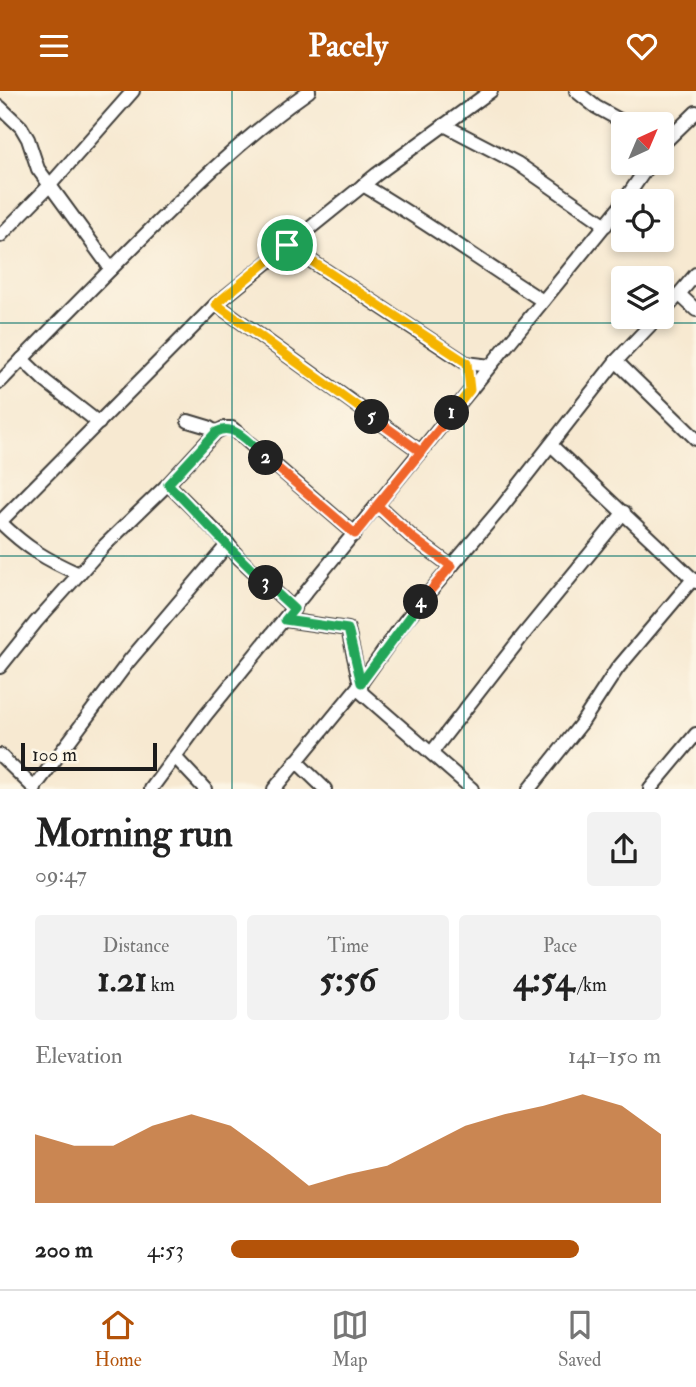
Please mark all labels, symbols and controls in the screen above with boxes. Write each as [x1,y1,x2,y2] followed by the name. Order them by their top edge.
[308,26,388,66] text: Pacely
[35,27,73,65] icon: menu
[623,27,661,65] icon: heart
[611,112,674,175] north arrow
[611,112,674,329] map controls
[611,189,674,252] button: locate
[257,215,317,275] pin
[268,226,306,264] icon: arrive
[611,266,674,329] button: layers
[434,395,470,431] pin: 1
[354,399,390,435] pin: 5
[448,400,455,424] text: 1
[367,404,376,428] text: 5
[248,441,284,475] pin: 2
[261,445,270,469] text: 2
[248,566,284,601] pin: 3
[262,570,269,594] text: 3
[404,585,438,619] pin: 4
[415,589,426,613] text: 4
[21,739,158,771] scale bar
[32,743,77,767] text: 100 m
[35,810,233,858] text: Morning run
[587,812,661,886] button: share
[35,860,87,889] text: 09:47
[103,934,169,958] text: Distance
[327,934,369,958] text: Time
[543,934,577,958] text: Pace
[97,958,147,1002] text: 1.21
[320,958,376,1002] text: 5:56
[513,958,574,1002] text: 4:54
[147,973,175,997] text: km
[574,973,607,997] text: /km
[35,1041,123,1070] text: Elevation
[568,1041,661,1070] text: 141–150 m
[35,1235,93,1264] text: 200 m
[147,1235,184,1264] text: 4:53
[95,1306,142,1372] tab: Home
[331,1306,369,1372] tab: Map
[558,1306,601,1372] tab: Saved

